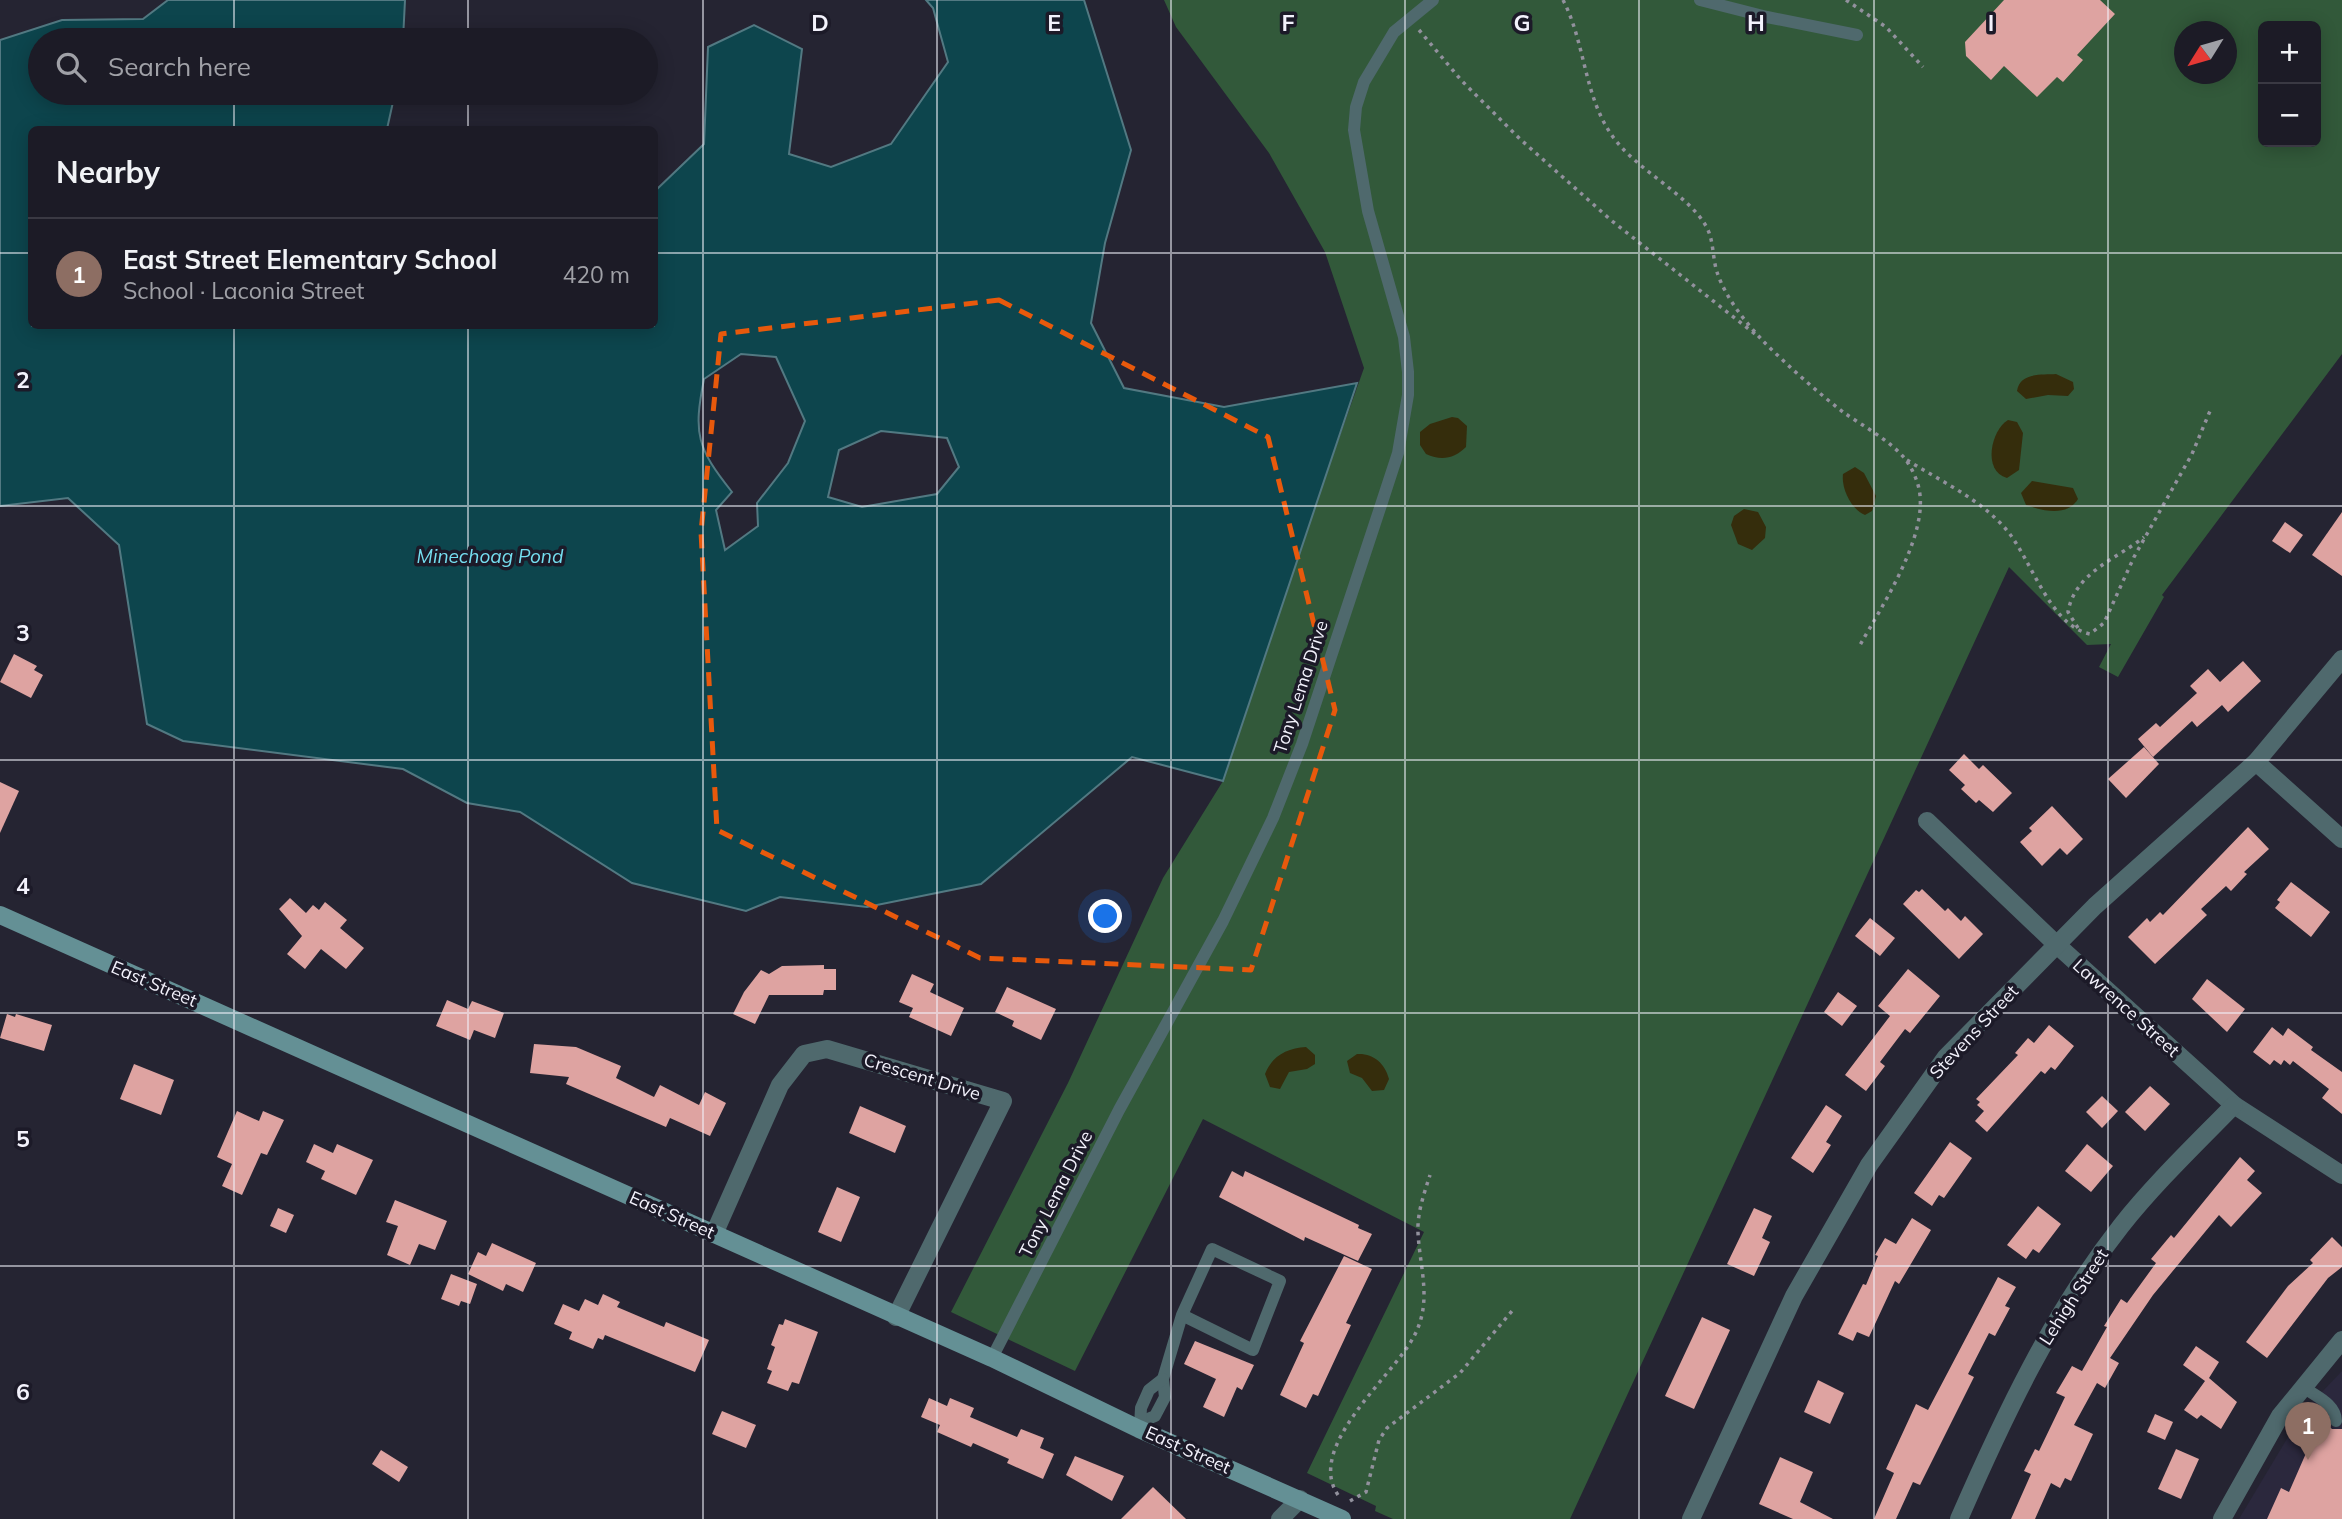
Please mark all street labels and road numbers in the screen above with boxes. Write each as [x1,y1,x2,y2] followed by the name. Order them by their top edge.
[1268,617,1333,756] street label: Tony Lema Drive
[2068,954,2185,1062] street label: Lawrence Street
[108,955,201,1012] street label: East Street
[1924,980,2023,1083] street label: Stevens Street
[861,1048,983,1105] street label: Crescent Drive
[1014,1127,1097,1261] street label: Tony Lema Drive
[626,1186,718,1244] street label: East Street
[2034,1244,2113,1349] street label: Lehigh Street
[1142,1421,1234,1479] street label: East Street

